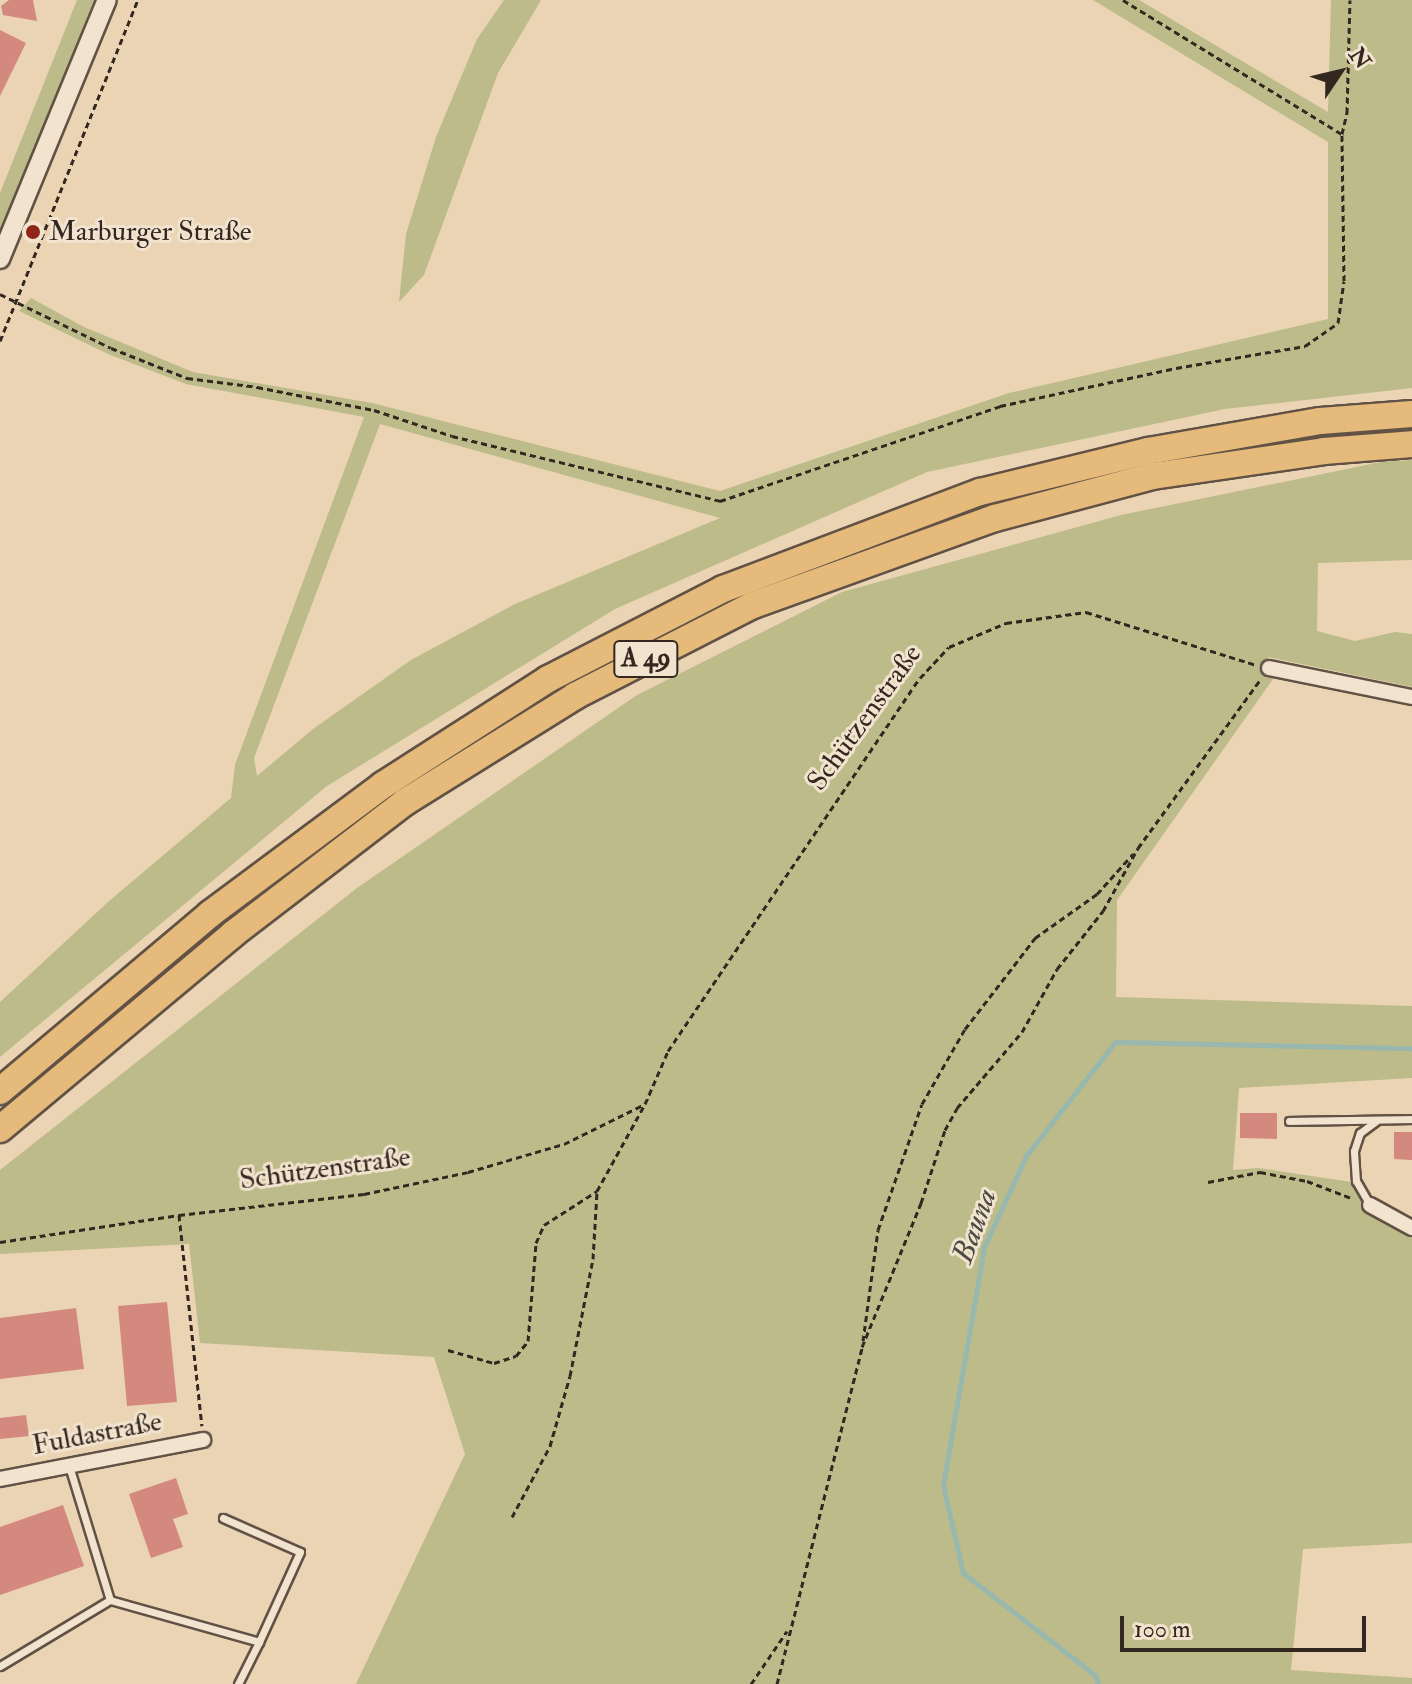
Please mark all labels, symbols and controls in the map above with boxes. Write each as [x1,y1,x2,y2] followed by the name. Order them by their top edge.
[1300,32,1380,112] north arrow
[1343,42,1377,74] text: N
[49,215,252,249] place label: Marburger Straße
[24,223,42,241] marker: Marburger Straße
[612,637,680,681] road number: A 49
[801,639,929,797] street label: Schützenstraße
[238,1140,412,1198] street label: Schützenstraße
[945,1184,1005,1268] water label: Bauna
[29,1405,165,1463] street label: Fuldastraße
[1124,1600,1370,1650] scale bar
[1134,1614,1191,1645] text: 100 m

